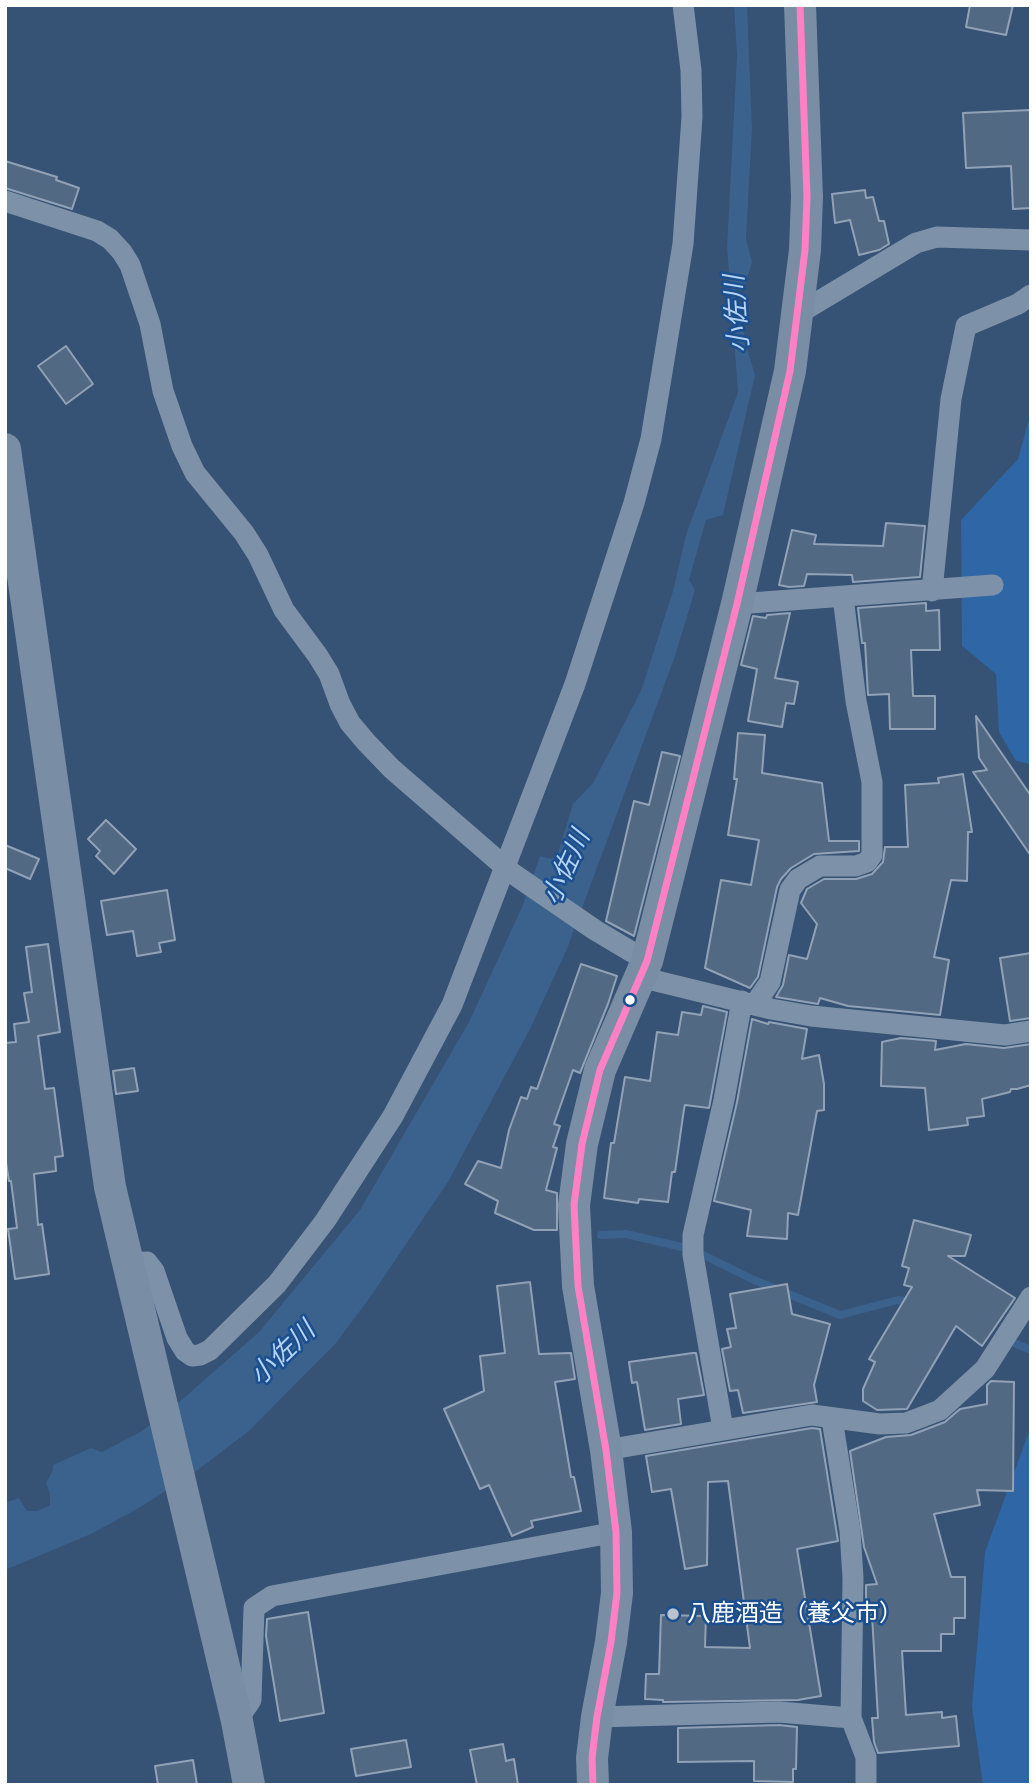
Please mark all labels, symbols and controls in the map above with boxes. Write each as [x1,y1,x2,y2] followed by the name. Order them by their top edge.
[720,274,756,354] water label: 小佐川
[537,826,597,910] water label: 小佐川
[623,993,637,1007] unlabelled marker
[244,1316,322,1392] water label: 小佐川
[687,1600,903,1628] place label: 八鹿酒造（養父市）
[665,1606,681,1622] marker: 八鹿酒造（養父市）

